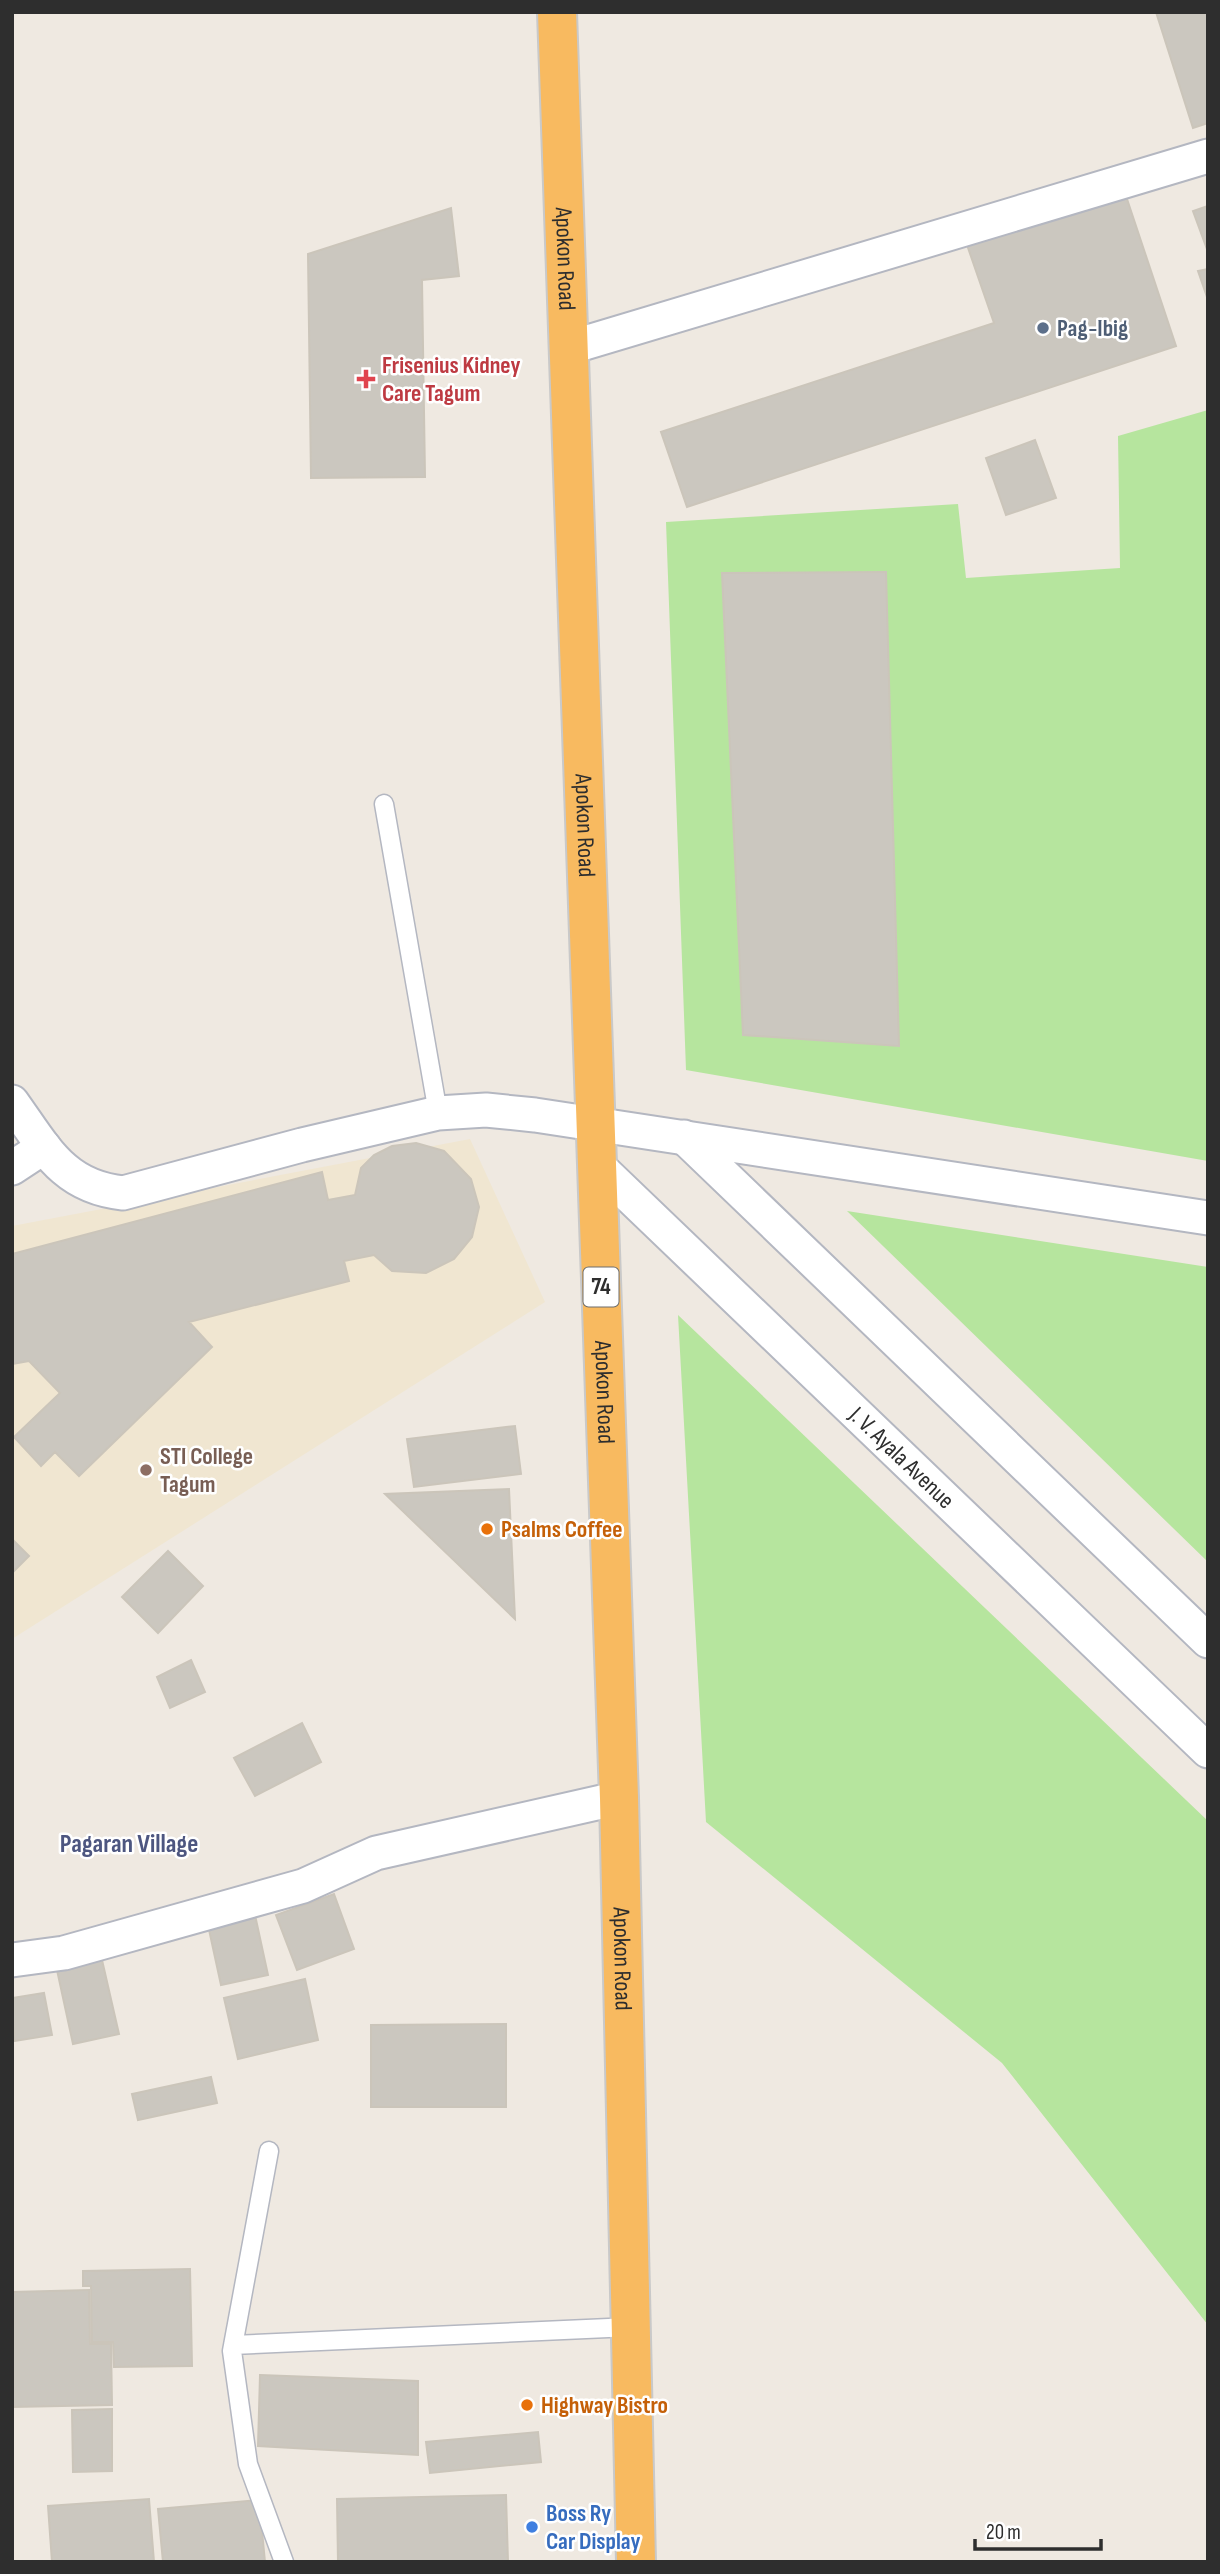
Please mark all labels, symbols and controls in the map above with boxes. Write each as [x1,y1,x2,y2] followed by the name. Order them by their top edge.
[549,206,582,311] street label: Apokon Road
[1057,314,1128,343] place label: Pag-Ibig
[1035,320,1051,336] marker: Pag-Ibig
[382,351,520,408] place label: Frisenius Kidney Care Tagum
[356,369,376,389] marker: Frisenius Kidney Care Tagum
[569,772,602,878] street label: Apokon Road
[584,1268,618,1306] road number: 74
[589,1339,621,1444] street label: Apokon Road
[843,1400,961,1515] street label: J. V. Ayala Avenue
[160,1442,253,1499] place label: STI College Tagum
[138,1462,154,1478] marker: STI College Tagum
[501,1515,622,1544] place label: Psalms Coffee
[479,1521,495,1537] marker: Psalms Coffee
[60,1829,198,1860] district label: Pagaran Village
[607,1906,638,2011] street label: Apokon Road
[541,2391,668,2420] place label: Highway Bistro
[519,2397,535,2413] marker: Highway Bistro
[546,2499,640,2556] place label: Boss Ry Car Display
[975,2508,1101,2552] scale bar
[524,2519,540,2535] marker: Boss Ry Car Display
[986,2520,1021,2545] text: 20 m

